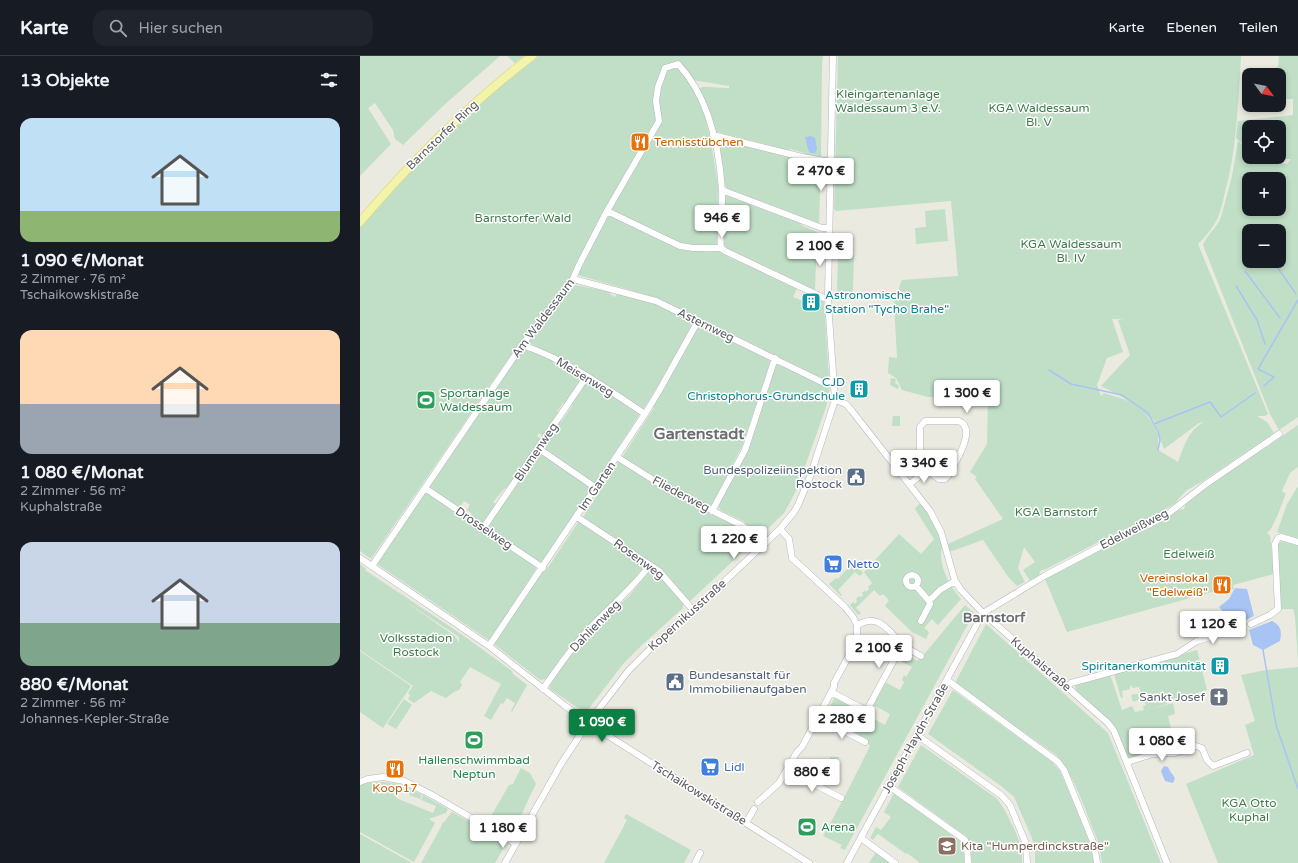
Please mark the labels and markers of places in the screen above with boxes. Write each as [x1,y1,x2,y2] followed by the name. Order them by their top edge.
[629,131,651,153] restaurant icon: Tennisstübchen
[654,135,744,149] place label: Tennisstübchen
[784,158,858,192] pin: 2 470 €
[694,205,750,239] pin: 946 €
[783,233,857,267] pin: 2 100 €
[825,288,949,316] place label: Astronomische Station "Tycho Brahe"
[800,291,822,313] building icon: Astronomische Station "Tycho Brahe"
[687,375,845,403] place label: CJD Christophorus-Grundschule
[848,378,870,400] building icon: CJD Christophorus-Grundschule
[930,380,1004,414] pin: 1 300 €
[440,386,512,414] place label: Sportanlage Waldessaum
[415,389,437,411] sports icon: Sportanlage Waldessaum
[887,450,961,484] pin: 3 340 €
[703,463,842,491] place label: Bundespolizeiinspektion Rostock
[845,466,867,488] public building icon: Bundespolizeiinspektion Rostock
[697,526,771,560] pin: 1 220 €
[822,553,844,575] supermarket icon: Netto
[847,557,880,571] place label: Netto
[1140,571,1208,599] place label: Vereinslokal "Edelweiß"
[1211,574,1233,596] restaurant icon: Vereinslokal "Edelweiß"
[1176,611,1250,645] pin: 1 120 €
[842,635,916,669] pin: 2 100 €
[1209,655,1231,677] building icon: Spiritanerkommunität
[1081,659,1206,673] place label: Spiritanerkommunität
[689,668,807,696] place label: Bundesanstalt für Immobilienaufgaben
[664,671,686,693] public building icon: Bundesanstalt für Immobilienaufgaben
[1208,686,1230,708] church icon: Sankt Josef
[1139,690,1205,704] place label: Sankt Josef
[805,706,879,740] pin: 2 280 €
[565,709,639,743] pin: 1 090 €
[1125,728,1199,762] pin: 1 080 €
[463,729,485,751] sports icon: Hallenschwimmbad Neptun
[418,753,530,781] place label: Hallenschwimmbad Neptun
[699,756,721,778] supermarket icon: Lidl
[384,758,406,780] restaurant icon: Koop17
[784,759,840,793] pin: 880 €
[724,760,744,774] place label: Lidl
[372,781,418,795] place label: Koop17
[466,815,540,849] pin: 1 180 €
[796,816,818,838] sports icon: Arena
[821,820,855,834] place label: Arena
[936,835,958,857] school or university icon: Kita "Humperdinckstraße"
[961,839,1109,853] place label: Kita "Humperdinckstraße"

